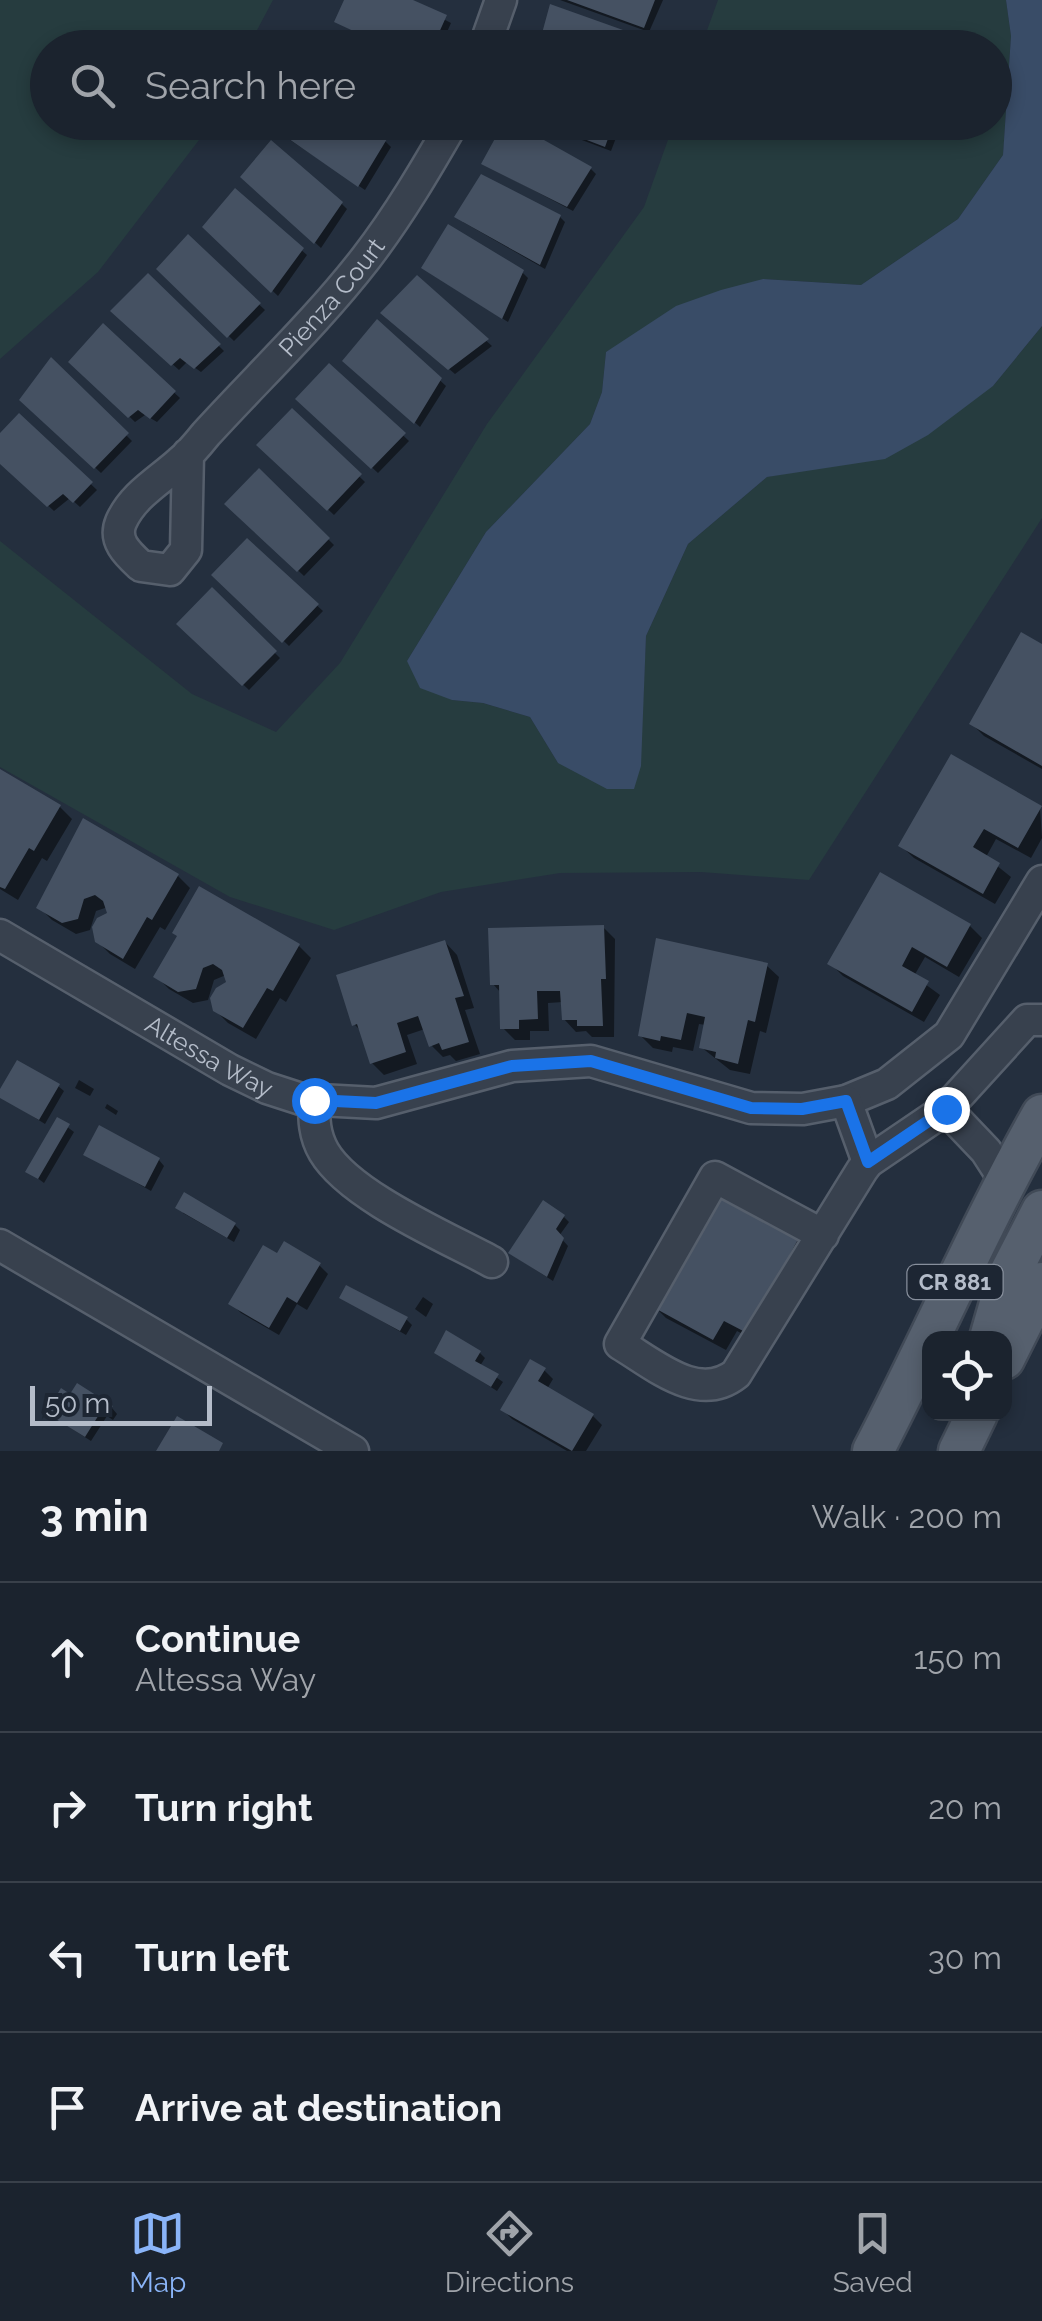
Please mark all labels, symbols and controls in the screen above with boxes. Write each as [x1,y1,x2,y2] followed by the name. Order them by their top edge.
[30,30,1012,140] search box
[65,58,120,113] icon: search
[145,63,356,108] text: Search here
[272,232,391,363] street label: Pienza Court
[140,1009,278,1104] street label: Altessa Way
[292,1078,338,1124] route start
[924,1087,970,1133] route end
[908,1265,1002,1299] road number: CR 881
[922,1331,1012,1421] map controls
[922,1331,1012,1421] button: locate
[30,1381,212,1426] scale bar
[45,1387,110,1420] text: 50 m
[40,1492,149,1541] text: 3 min
[811,1498,1002,1535] text: Walk · 200 m
[135,1616,300,1661] text: Continue
[40,1630,95,1685] icon: ahead
[914,1639,1002,1676] text: 150 m
[135,1661,316,1698] text: Altessa Way
[40,1780,95,1835] icon: right
[135,1785,312,1830] text: Turn right
[928,1789,1002,1826] text: 20 m
[40,1930,95,1985] icon: left
[135,1935,290,1980] text: Turn left
[928,1939,1002,1976] text: 30 m
[40,2080,95,2135] icon: arrive
[135,2085,502,2130] text: Arrive at destination
[129,2206,186,2299] tab: Map
[445,2206,574,2299] tab: Directions
[833,2206,913,2299] tab: Saved

